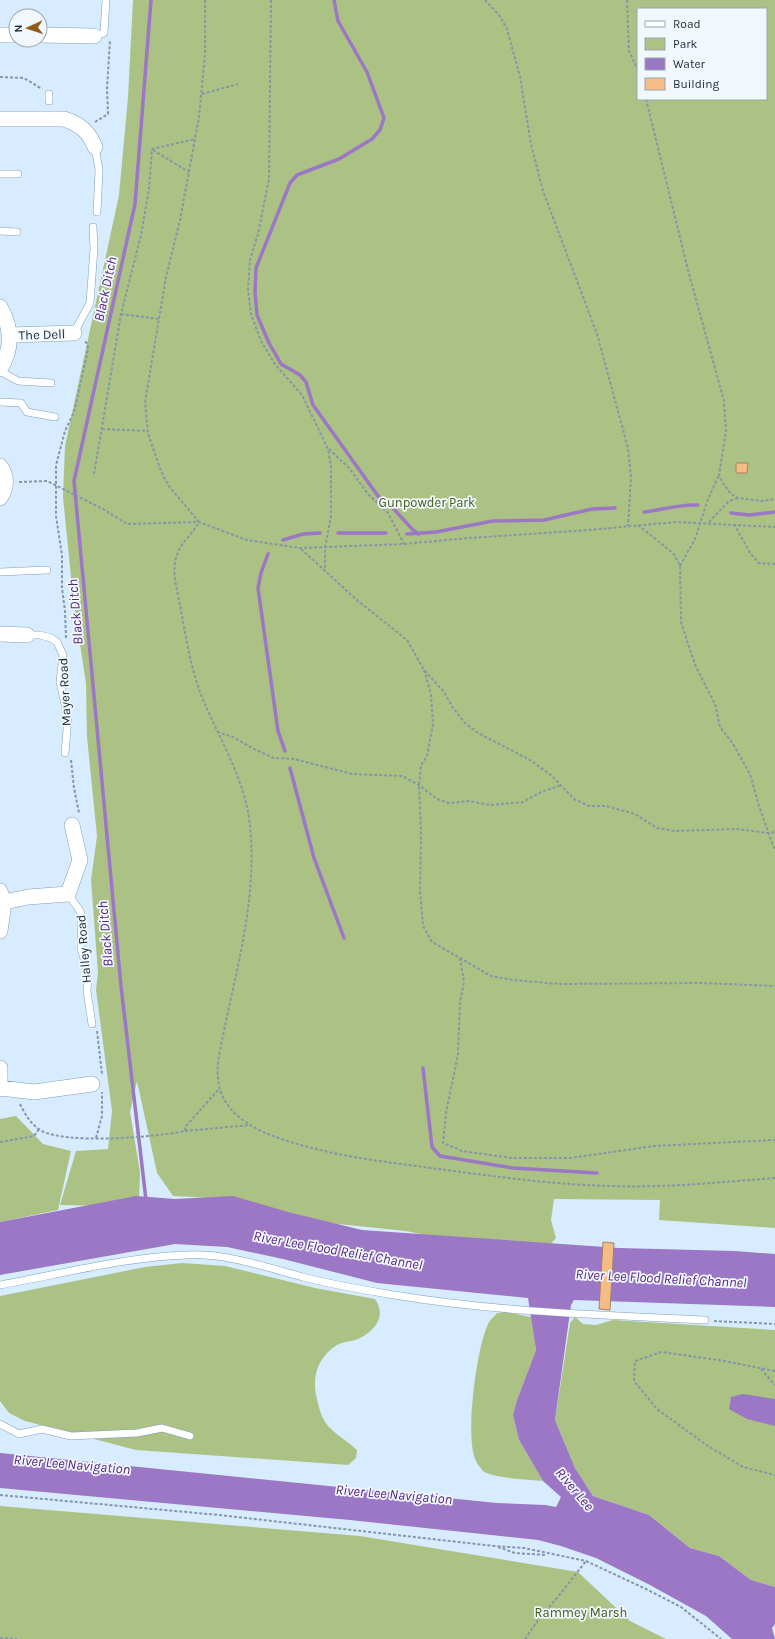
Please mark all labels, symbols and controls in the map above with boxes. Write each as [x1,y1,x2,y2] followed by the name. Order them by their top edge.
[8,8,48,48] north arrow
[637,8,767,100] legend
[673,17,701,31] text: Road
[12,24,25,33] text: N
[673,37,698,51] text: Park
[673,57,706,71] text: Water
[673,77,720,91] text: Building
[90,255,121,323] water label: Black Ditch
[18,326,66,343] street label: The Dell
[379,495,475,510] park label: Gunpowder Park
[64,578,87,646] water label: Black Ditch
[55,657,74,727] street label: Mayer Road
[94,900,117,968] water label: Black Ditch
[73,914,94,984] street label: Halley Road
[252,1227,424,1274] water label: River Lee Flood Relief Channel
[575,1266,747,1291] water label: River Lee Flood Relief Channel
[13,1451,131,1478] water label: River Lee Navigation
[552,1464,598,1515] water label: River Lee
[335,1481,453,1508] water label: River Lee Navigation
[535,1605,627,1620] park label: Rammey Marsh

